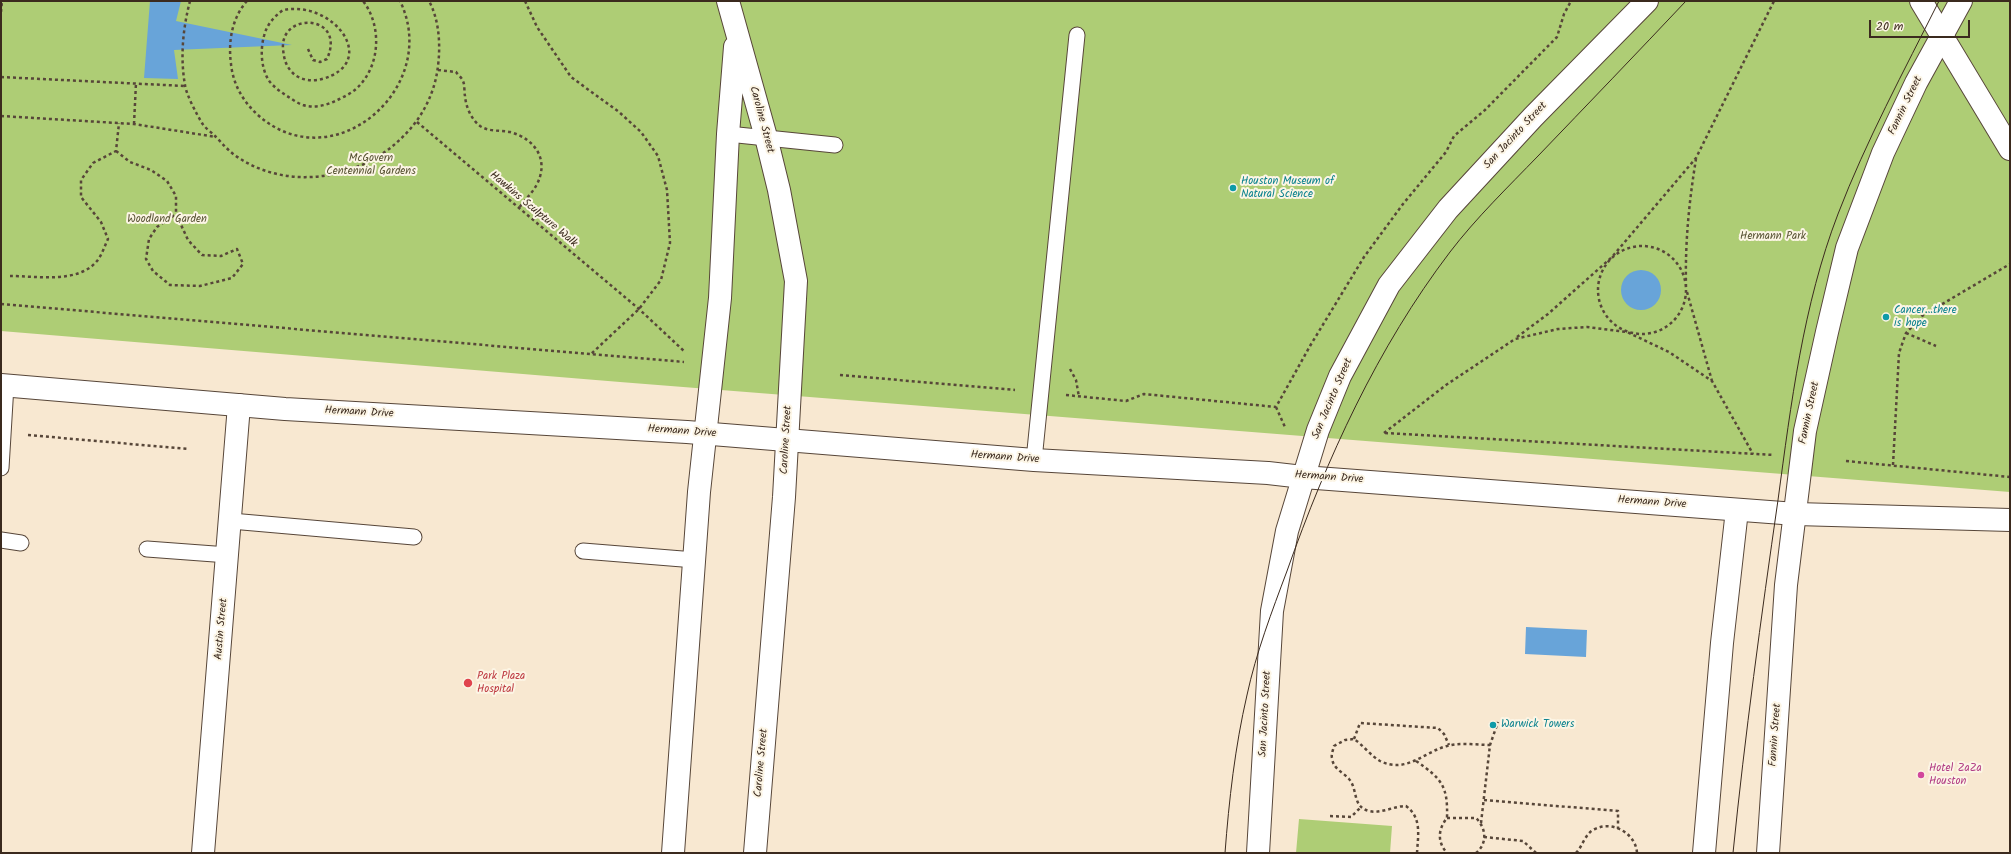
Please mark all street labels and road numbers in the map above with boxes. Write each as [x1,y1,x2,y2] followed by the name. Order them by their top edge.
[1886,75,1926,137] street label: Fannin Street
[746,85,776,155] street label: Caroline Street
[1482,100,1550,172] street label: San Jacinto Street
[486,169,580,251] street label: Hawkins Sculpture Walk
[1310,357,1356,441] street label: San Jacinto Street
[1797,381,1823,445] street label: Fannin Street
[324,405,394,421] street label: Hermann Drive
[779,405,795,475] street label: Caroline Street
[647,423,717,441] street label: Hermann Drive
[970,449,1040,467] street label: Hermann Drive
[1294,469,1364,487] street label: Hermann Drive
[1617,494,1687,512] street label: Hermann Drive
[213,598,231,660] street label: Austin Street
[1257,670,1275,758] street label: San Jacinto Street
[1767,703,1785,767] street label: Fannin Street
[752,728,772,798] street label: Caroline Street

